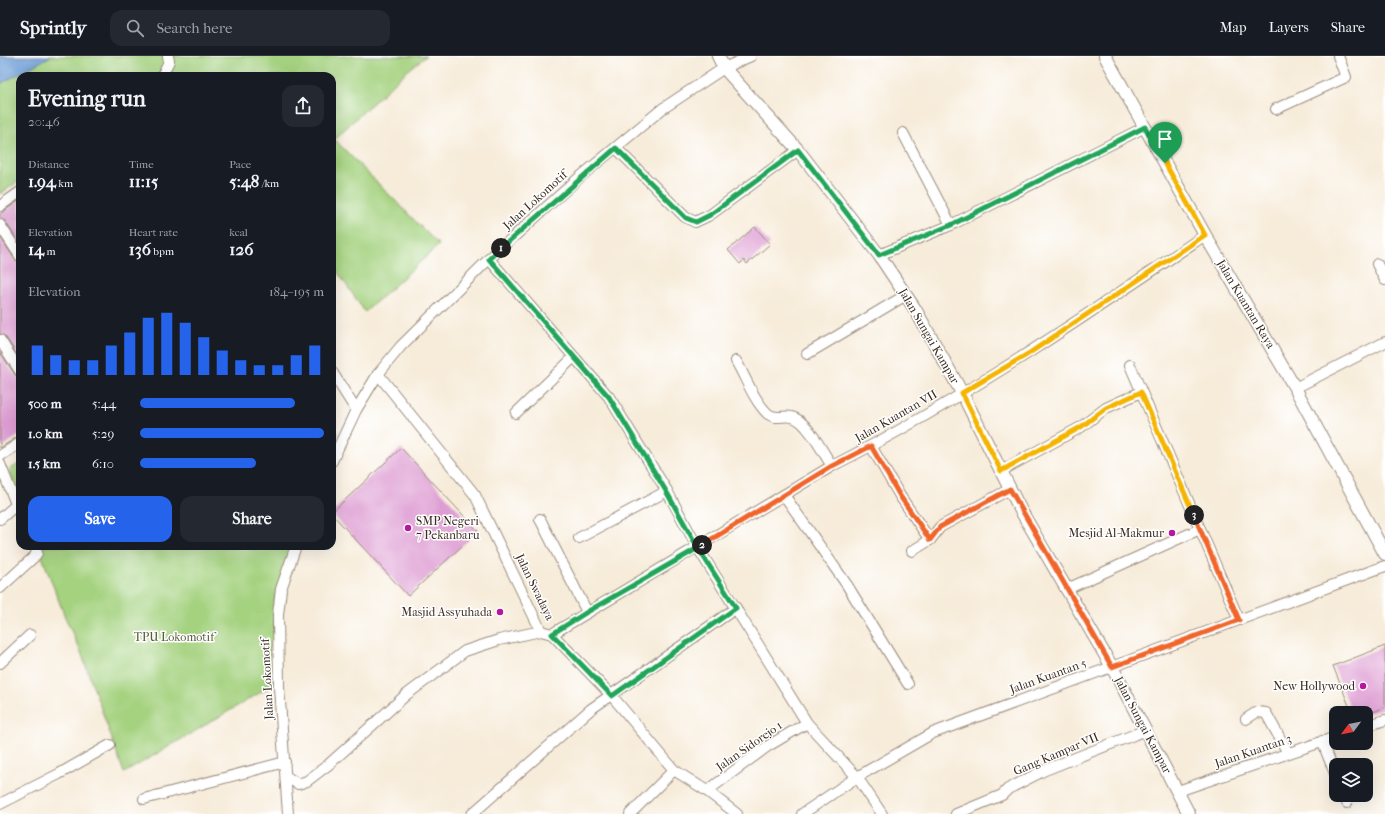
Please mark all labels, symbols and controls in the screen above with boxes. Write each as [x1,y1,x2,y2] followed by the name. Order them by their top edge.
[110,10,390,46] search box
[20,17,86,39] text: Sprintly
[124,17,146,39] icon: search
[156,19,232,37] text: Search here
[1220,19,1247,36] text: Map
[1269,19,1309,36] text: Layers
[1331,19,1365,36] text: Share
[282,85,324,127] button: share
[28,86,146,112] text: Evening run
[28,114,60,129] text: 20:46
[1148,122,1182,163] pin
[1154,128,1176,150] icon: arrive
[28,158,69,171] text: Distance
[129,158,154,171] text: Time
[229,158,251,171] text: Pace
[499,166,572,233] street label: Jalan Lokomotif
[28,171,56,191] text: 1.94
[129,171,158,191] text: 11:15
[229,171,259,191] text: 5:48
[56,177,73,190] text: km
[259,177,279,190] text: /km
[28,226,72,239] text: Elevation
[129,226,178,239] text: Heart rate
[229,226,248,239] text: kcal
[491,238,511,258] pin: 1
[28,239,44,259] text: 14
[129,239,151,259] text: 136
[229,239,253,259] text: 126
[499,241,503,254] text: 1
[44,245,56,258] text: m
[151,245,174,258] text: bpm
[1213,256,1278,351] street label: Jalan Kuantan Raya
[28,284,81,299] text: Elevation
[269,284,324,299] text: 184–195 m
[896,285,962,387] street label: Jalan Sungai Kampar
[852,387,940,446] street label: Jalan Kuantan VII
[28,396,62,411] text: 500 m
[92,396,116,411] text: 5:44
[28,426,63,441] text: 1.0 km
[92,426,114,441] text: 5:29
[28,456,61,471] text: 1.5 km
[92,456,114,471] text: 6:10
[28,496,172,542] button: Save
[180,496,324,542] button: Share
[1184,505,1204,525] pin: 3
[1192,508,1196,521] text: 3
[416,514,480,542] place label: SMP Negeri 7 Pekanbaru
[403,523,413,533] marker: SMP Negeri 7 Pekanbaru
[1068,526,1165,540] place label: Mesjid Al-Makmur
[1167,528,1177,538] marker: Mesjid Al-Makmur
[692,535,712,555] pin: 2
[699,538,705,551] text: 2
[512,551,557,623] street label: Jalan Swadaya
[401,605,492,619] place label: Masjid Assyuhada
[495,607,505,617] marker: Masjid Assyuhada
[134,630,217,644] park label: TPU Lokomotif
[258,635,276,721] street label: Jalan Lokomotif
[1007,656,1088,697] street label: Jalan Kuantan 5
[1111,673,1175,777] street label: Jalan Sungai Kampar
[1273,679,1355,693] place label: New Hollywood
[1358,681,1368,691] marker: New Hollywood
[1329,706,1373,750] north arrow
[1329,706,1373,802] map controls
[713,718,785,774] street label: Jalan Sidorejo 1
[1011,730,1101,778] street label: Gang Kampar VII
[1212,731,1293,771] street label: Jalan Kuantan 3
[1329,758,1373,802] button: layers

